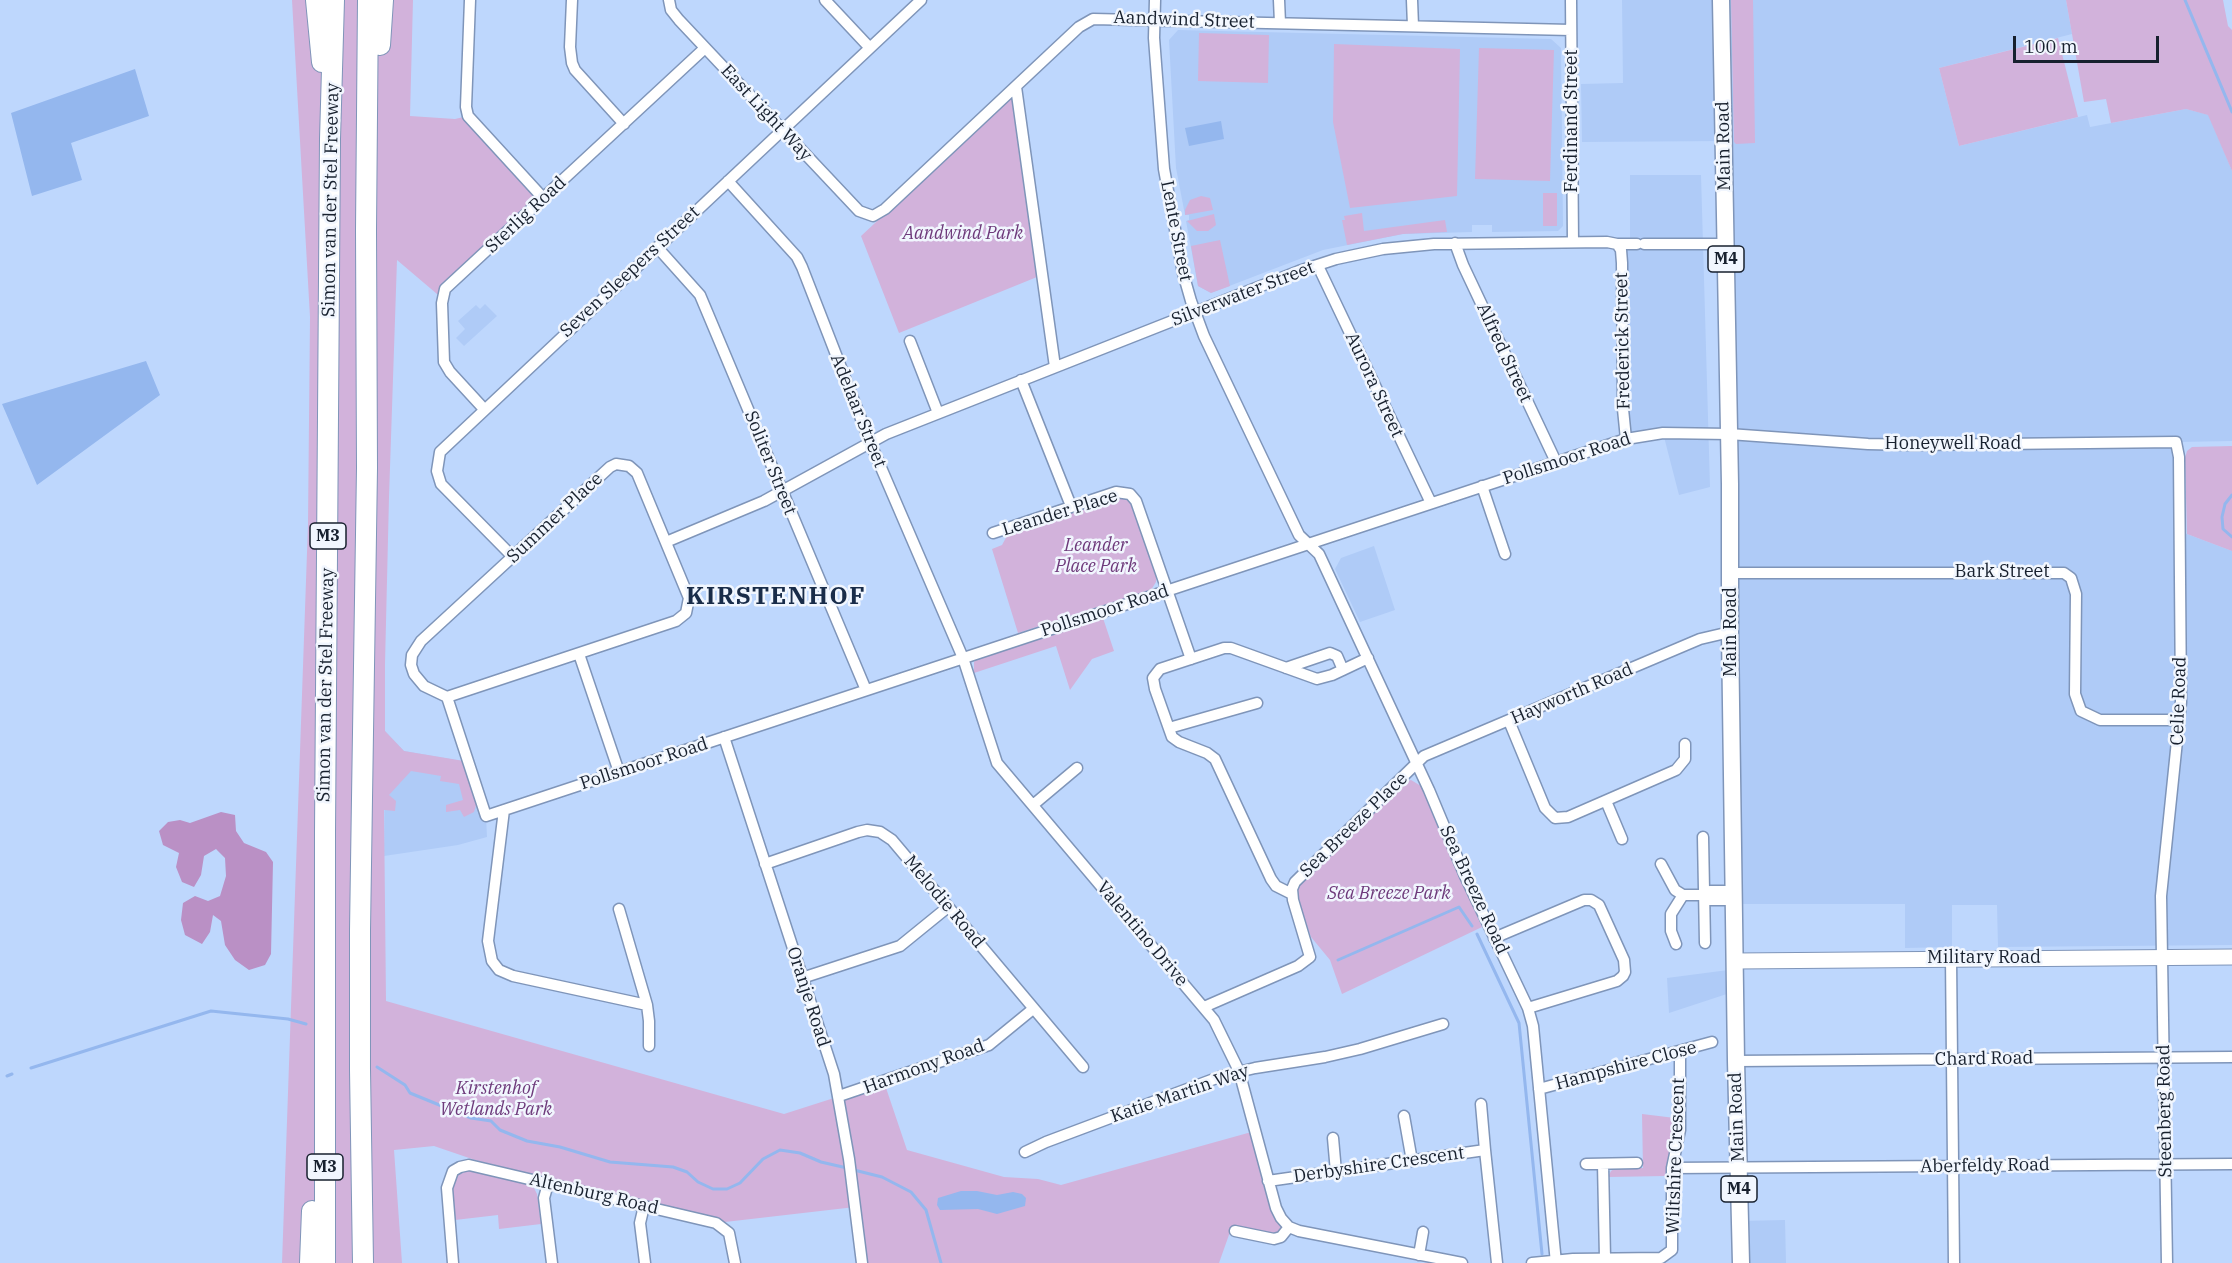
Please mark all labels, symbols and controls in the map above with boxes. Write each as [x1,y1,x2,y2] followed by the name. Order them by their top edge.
[1113,7,1255,33] street label: Aandwind Street
[2016,24,2162,62] scale bar
[2024,35,2078,58] text: 100 m
[1561,49,1583,193] street label: Ferdinand Street
[716,60,816,166] street label: East Light Way
[318,83,344,317] street label: Simon van der Stel Freeway
[1712,101,1736,191] street label: Main Road
[481,172,571,258] street label: Sterlig Road
[1156,179,1196,283] street label: Lente Street
[556,202,704,342] street label: Seven Sleepers Street
[903,223,1023,245] park label: Aandwind Park
[1708,246,1744,272] road number: M4
[1168,257,1318,331] street label: Silverwater Street
[1611,272,1635,410] street label: Frederick Street
[1472,300,1536,406] street label: Alfred Street
[1340,329,1408,441] street label: Aurora Street
[825,351,891,471] street label: Adelaar Street
[739,408,801,518] street label: Soliter Street
[1500,428,1634,490] street label: Pollsmoor Road
[1885,433,2021,455] street label: Honeywell Road
[503,468,607,568] street label: Summer Place
[1000,485,1120,541] street label: Leander Place
[310,523,346,549] road number: M3
[1055,535,1137,578] park label: Leander Place Park
[1954,561,2050,583] street label: Bark Street
[313,568,339,802] street label: Simon van der Stel Freeway
[1038,580,1172,642] street label: Pollsmoor Road
[686,583,866,611] district label: KIRSTENHOF
[1720,587,1742,677] street label: Main Road
[2167,656,2191,746] street label: Celie Road
[1508,659,1636,729] street label: Hayworth Road
[577,733,711,795] street label: Pollsmoor Road
[1296,768,1412,882] street label: Sea Breeze Place
[1435,822,1513,958] street label: Sea Breeze Road
[899,851,989,953] street label: Melodie Road
[1092,877,1192,991] street label: Valentino Drive
[1327,883,1451,905] park label: Sea Breeze Park
[782,944,834,1050] street label: Oranje Road
[1927,947,2041,969] street label: Military Road
[861,1035,987,1099] street label: Harmony Road
[1553,1037,1699,1095] street label: Hampshire Close
[2153,1044,2177,1178] street label: Steenberg Road
[1934,1047,2034,1071] street label: Chard Road
[1108,1060,1252,1128] street label: Katie Martin Way
[1725,1072,1749,1162] street label: Main Road
[1662,1077,1690,1235] street label: Wiltshire Crescent
[440,1078,552,1120] park label: Kirstenhof Wetlands Park
[1292,1142,1466,1188] street label: Derbyshire Crescent
[307,1154,343,1180] road number: M3
[1920,1154,2050,1178] street label: Aberfeldy Road
[527,1169,661,1219] street label: Altenburg Road
[1721,1176,1757,1202] road number: M4

